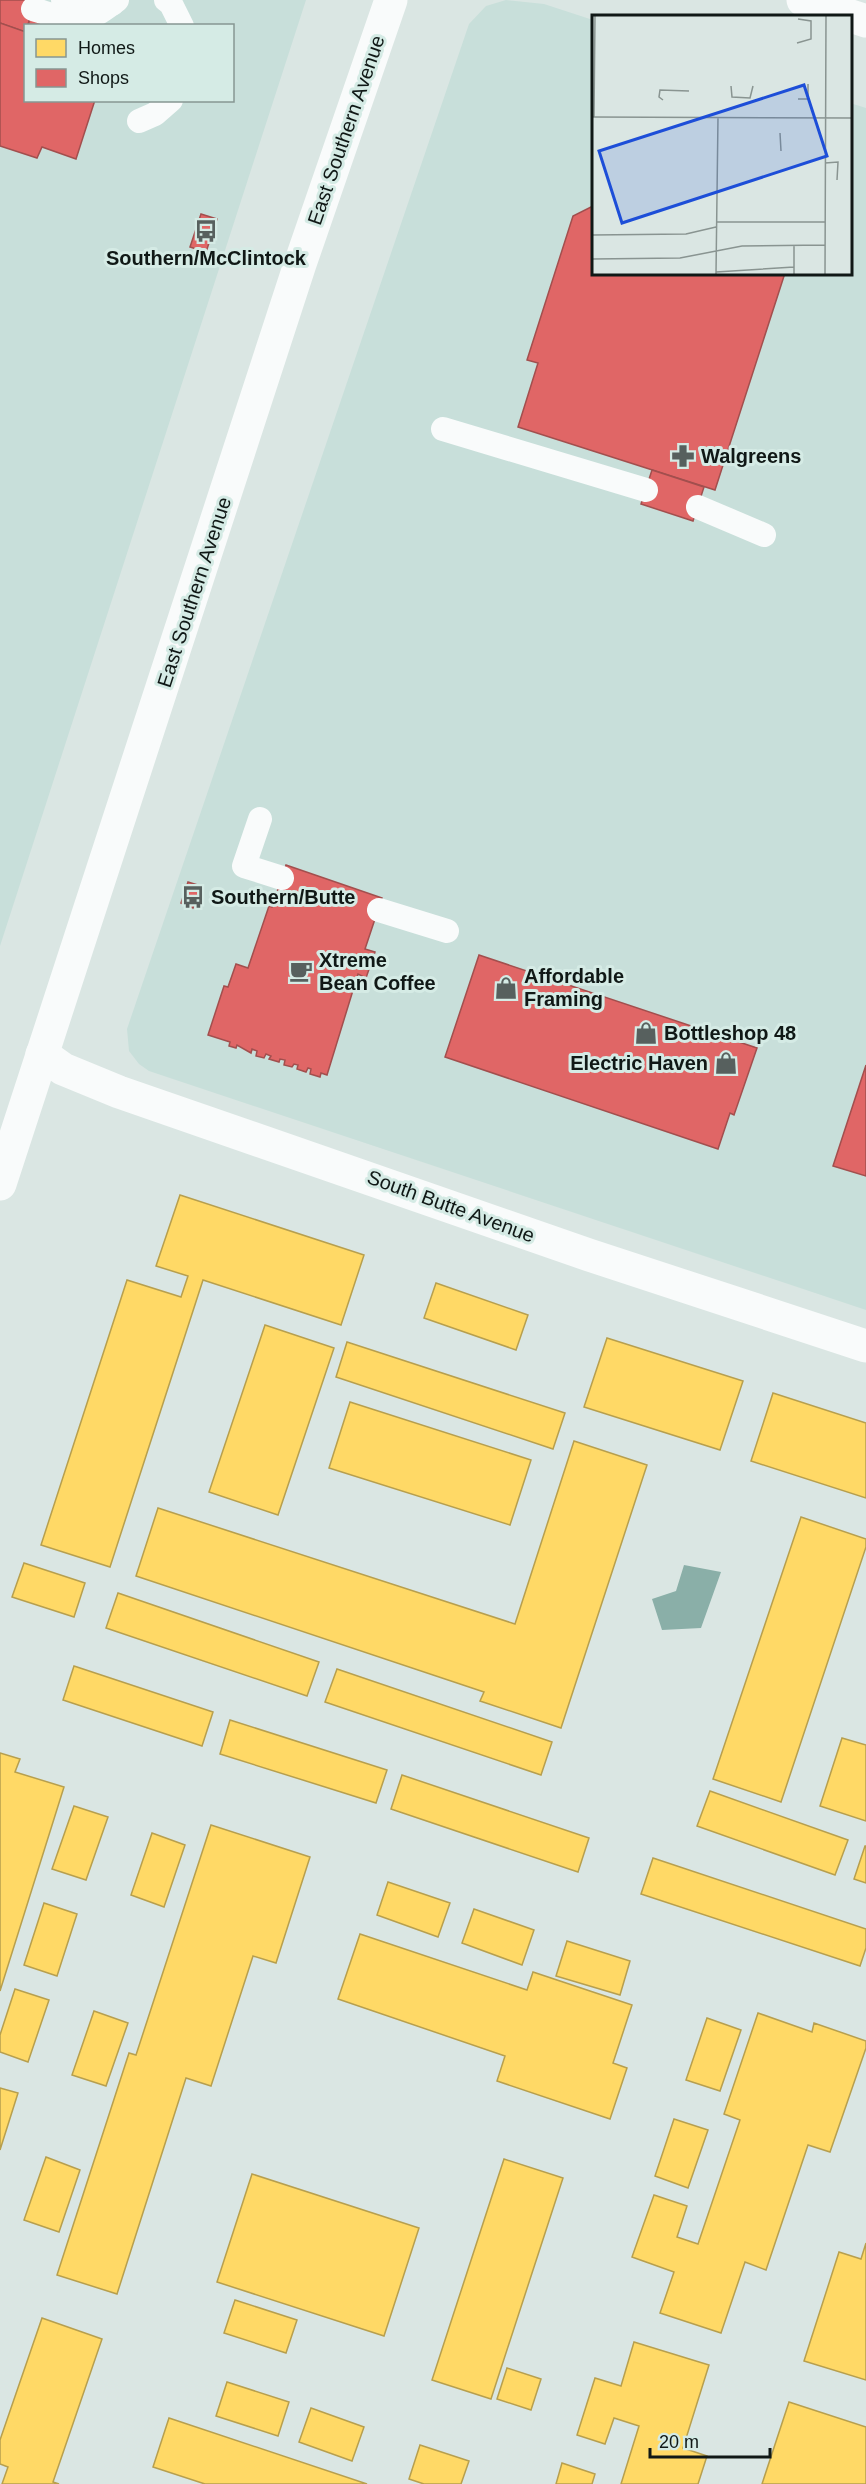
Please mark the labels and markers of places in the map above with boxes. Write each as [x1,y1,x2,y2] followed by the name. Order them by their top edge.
[193,218,219,244] bus stop icon: Southern/McClintock
[106,247,307,269] place label: Southern/McClintock
[670,443,696,469] pharmacy icon: Walgreens
[701,445,801,467] place label: Walgreens
[180,884,206,910] bus stop icon: Southern/Butte
[211,886,355,908] place label: Southern/Butte
[319,949,436,994] place label: Xtreme Bean Coffee
[288,958,314,984] cafe icon: Xtreme Bean Coffee
[524,965,624,1010] place label: Affordable Framing
[493,975,519,1001] shop icon: Affordable Framing
[633,1020,659,1046] shop icon: Bottleshop 48
[664,1022,796,1044] place label: Bottleshop 48
[713,1050,739,1076] shop icon: Electric Haven
[570,1052,708,1074] place label: Electric Haven

